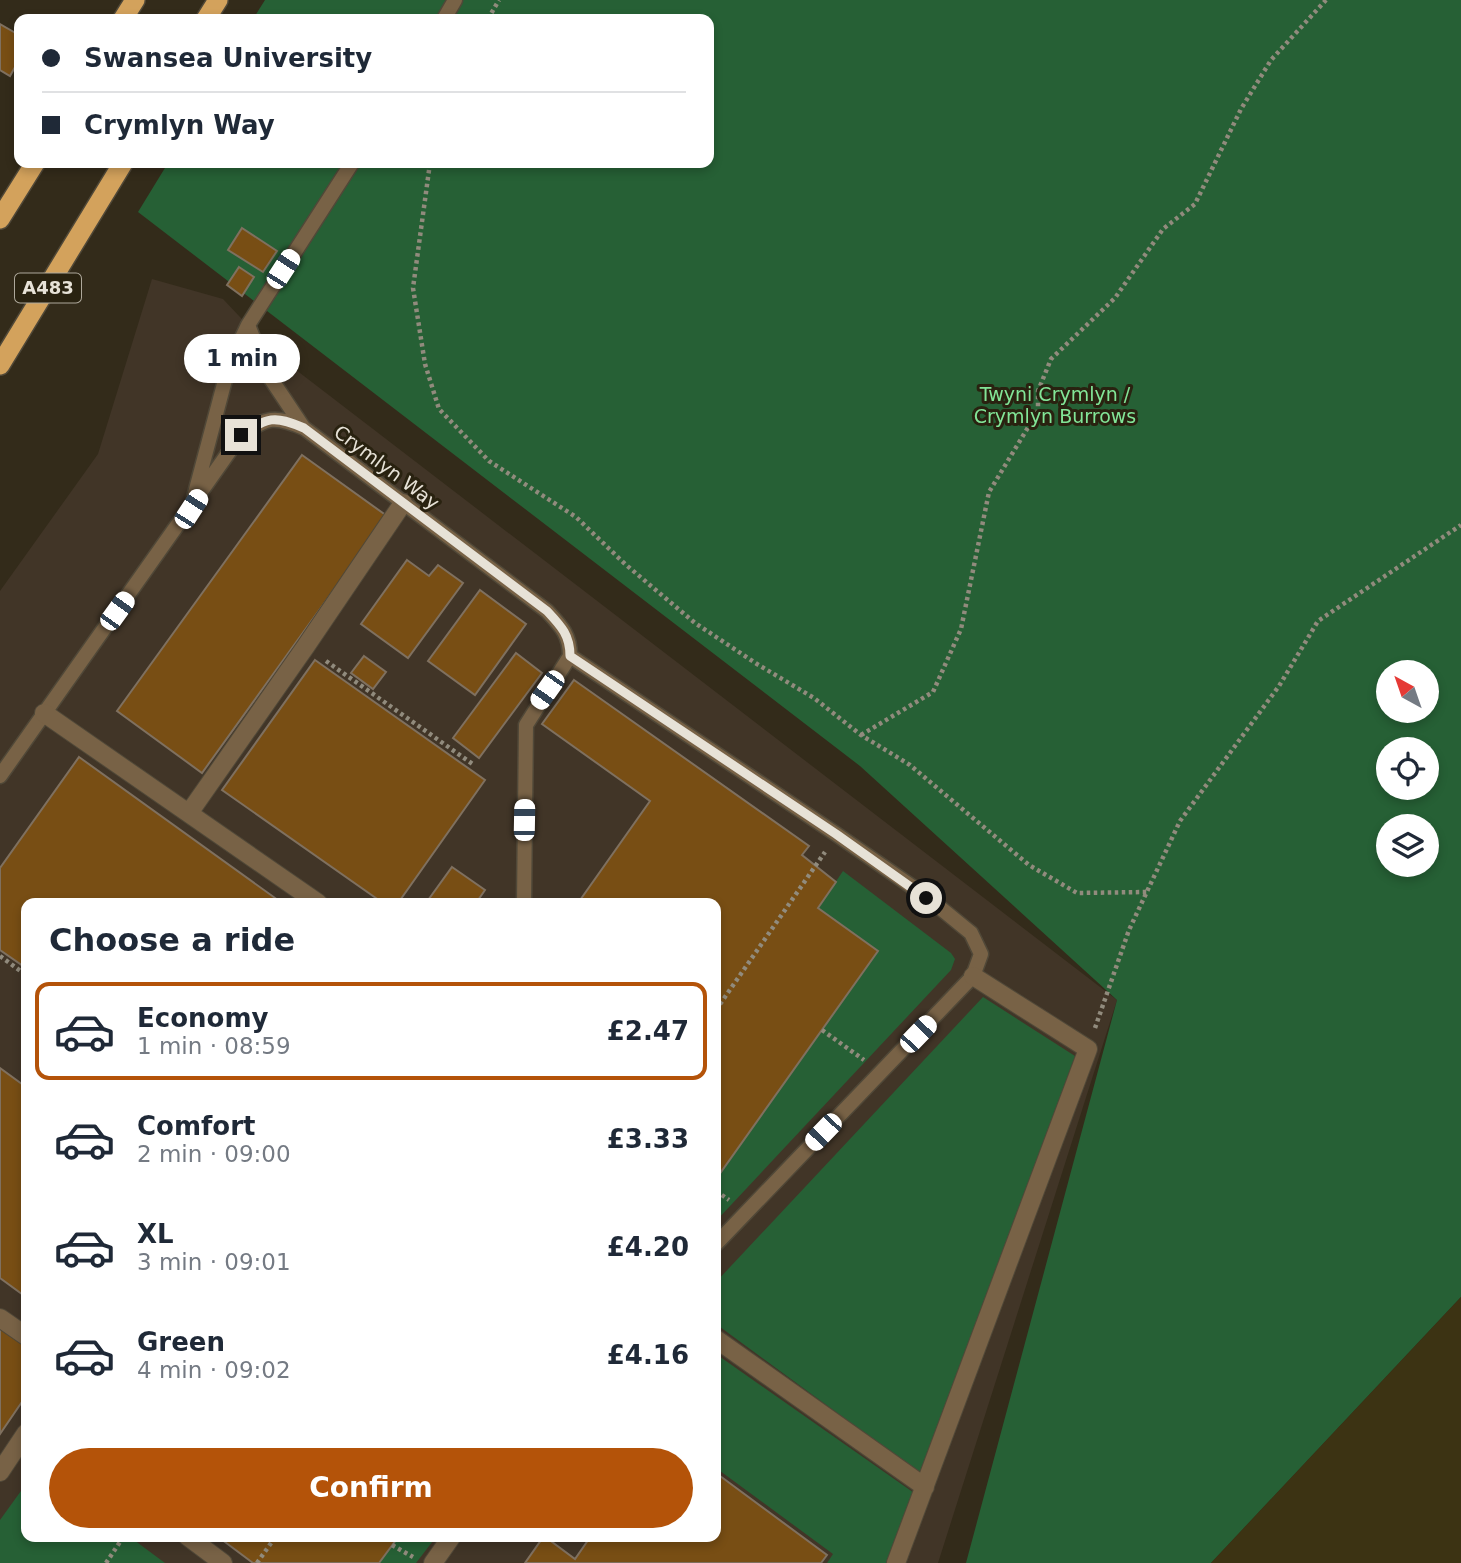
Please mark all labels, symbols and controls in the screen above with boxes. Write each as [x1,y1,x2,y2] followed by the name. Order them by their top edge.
[84,43,372,73] text: Swansea University
[84,110,275,140] text: Crymlyn Way
[263,246,304,292] car
[15,274,81,302] road number: A483
[183,334,299,382] callout: 1 min
[206,345,278,371] text: 1 min
[974,383,1136,427] park label: Twyni Crymlyn / Crymlyn Burrows
[225,419,257,451] route end
[330,420,444,514] street label: Crymlyn Way
[171,486,212,532] car
[97,588,138,634] car
[1376,660,1438,723] north arrow
[1376,660,1439,877] map controls
[527,667,568,713] car
[1376,737,1439,800] button: locate
[514,799,535,841] car
[1376,814,1439,877] button: layers
[910,882,942,914] route start
[49,921,295,959] text: Choose a ride
[53,1000,116,1063] icon: car
[137,1003,268,1033] text: Economy
[896,1012,941,1056] car
[607,1016,689,1046] text: £2.47
[137,1033,291,1059] text: 1 min · 08:59
[53,1108,116,1171] icon: car
[801,1110,846,1154] car
[137,1111,255,1141] text: Comfort
[607,1124,689,1154] text: £3.33
[137,1141,291,1167] text: 2 min · 09:00
[53,1216,116,1279] icon: car
[137,1219,174,1249] text: XL
[607,1232,689,1262] text: £4.20
[137,1249,291,1275] text: 3 min · 09:01
[53,1324,116,1387] icon: car
[137,1327,225,1357] text: Green
[607,1340,689,1370] text: £4.16
[137,1357,291,1383] text: 4 min · 09:02
[49,1448,693,1528] button: Confirm

